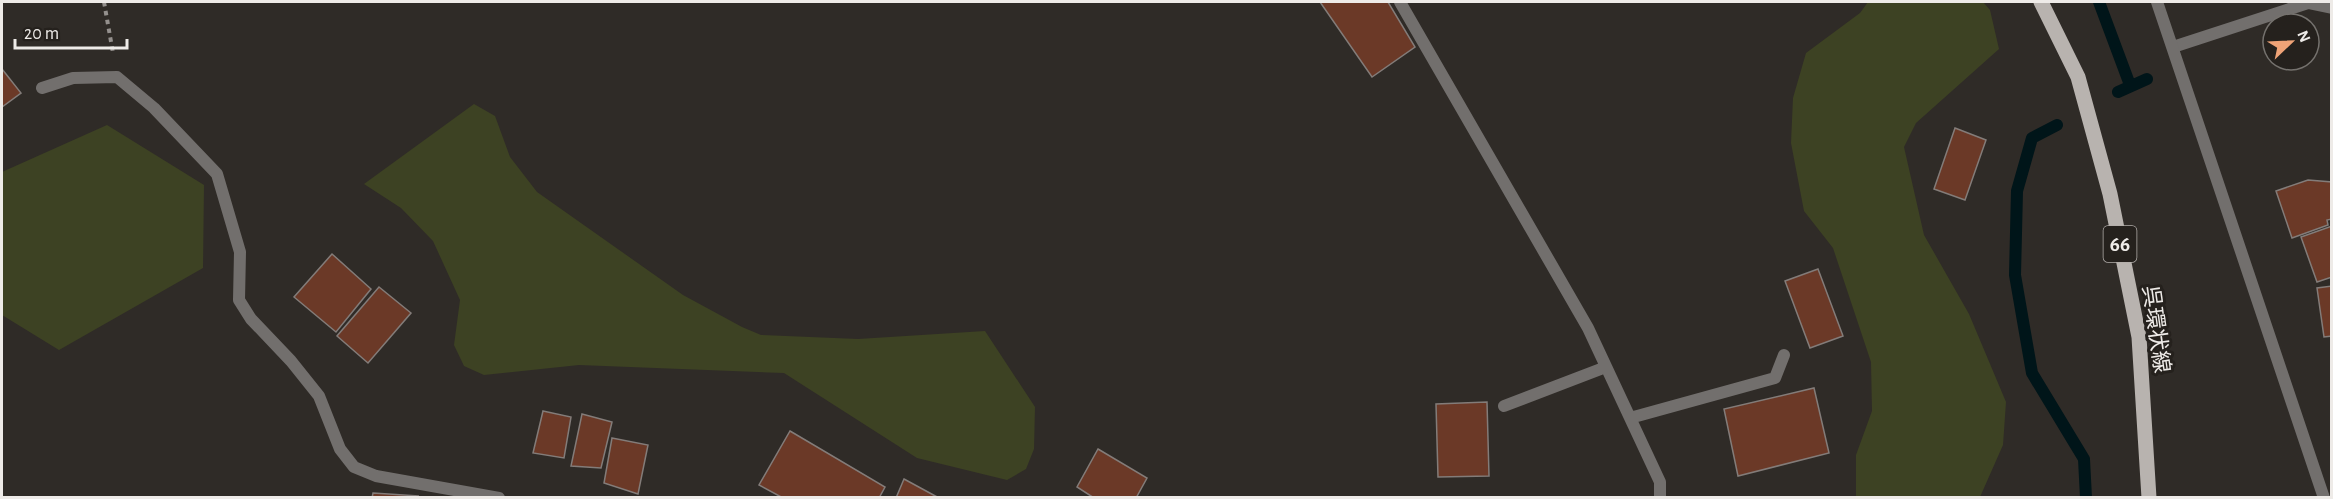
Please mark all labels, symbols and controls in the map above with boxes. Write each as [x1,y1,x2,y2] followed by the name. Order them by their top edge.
[15,12,128,50] scale bar
[2261,12,2321,72] north arrow
[24,25,59,43] text: 20 m
[2294,28,2313,45] text: N
[2104,226,2136,262] road number: 66
[2139,284,2174,374] street label: 呉環状線

